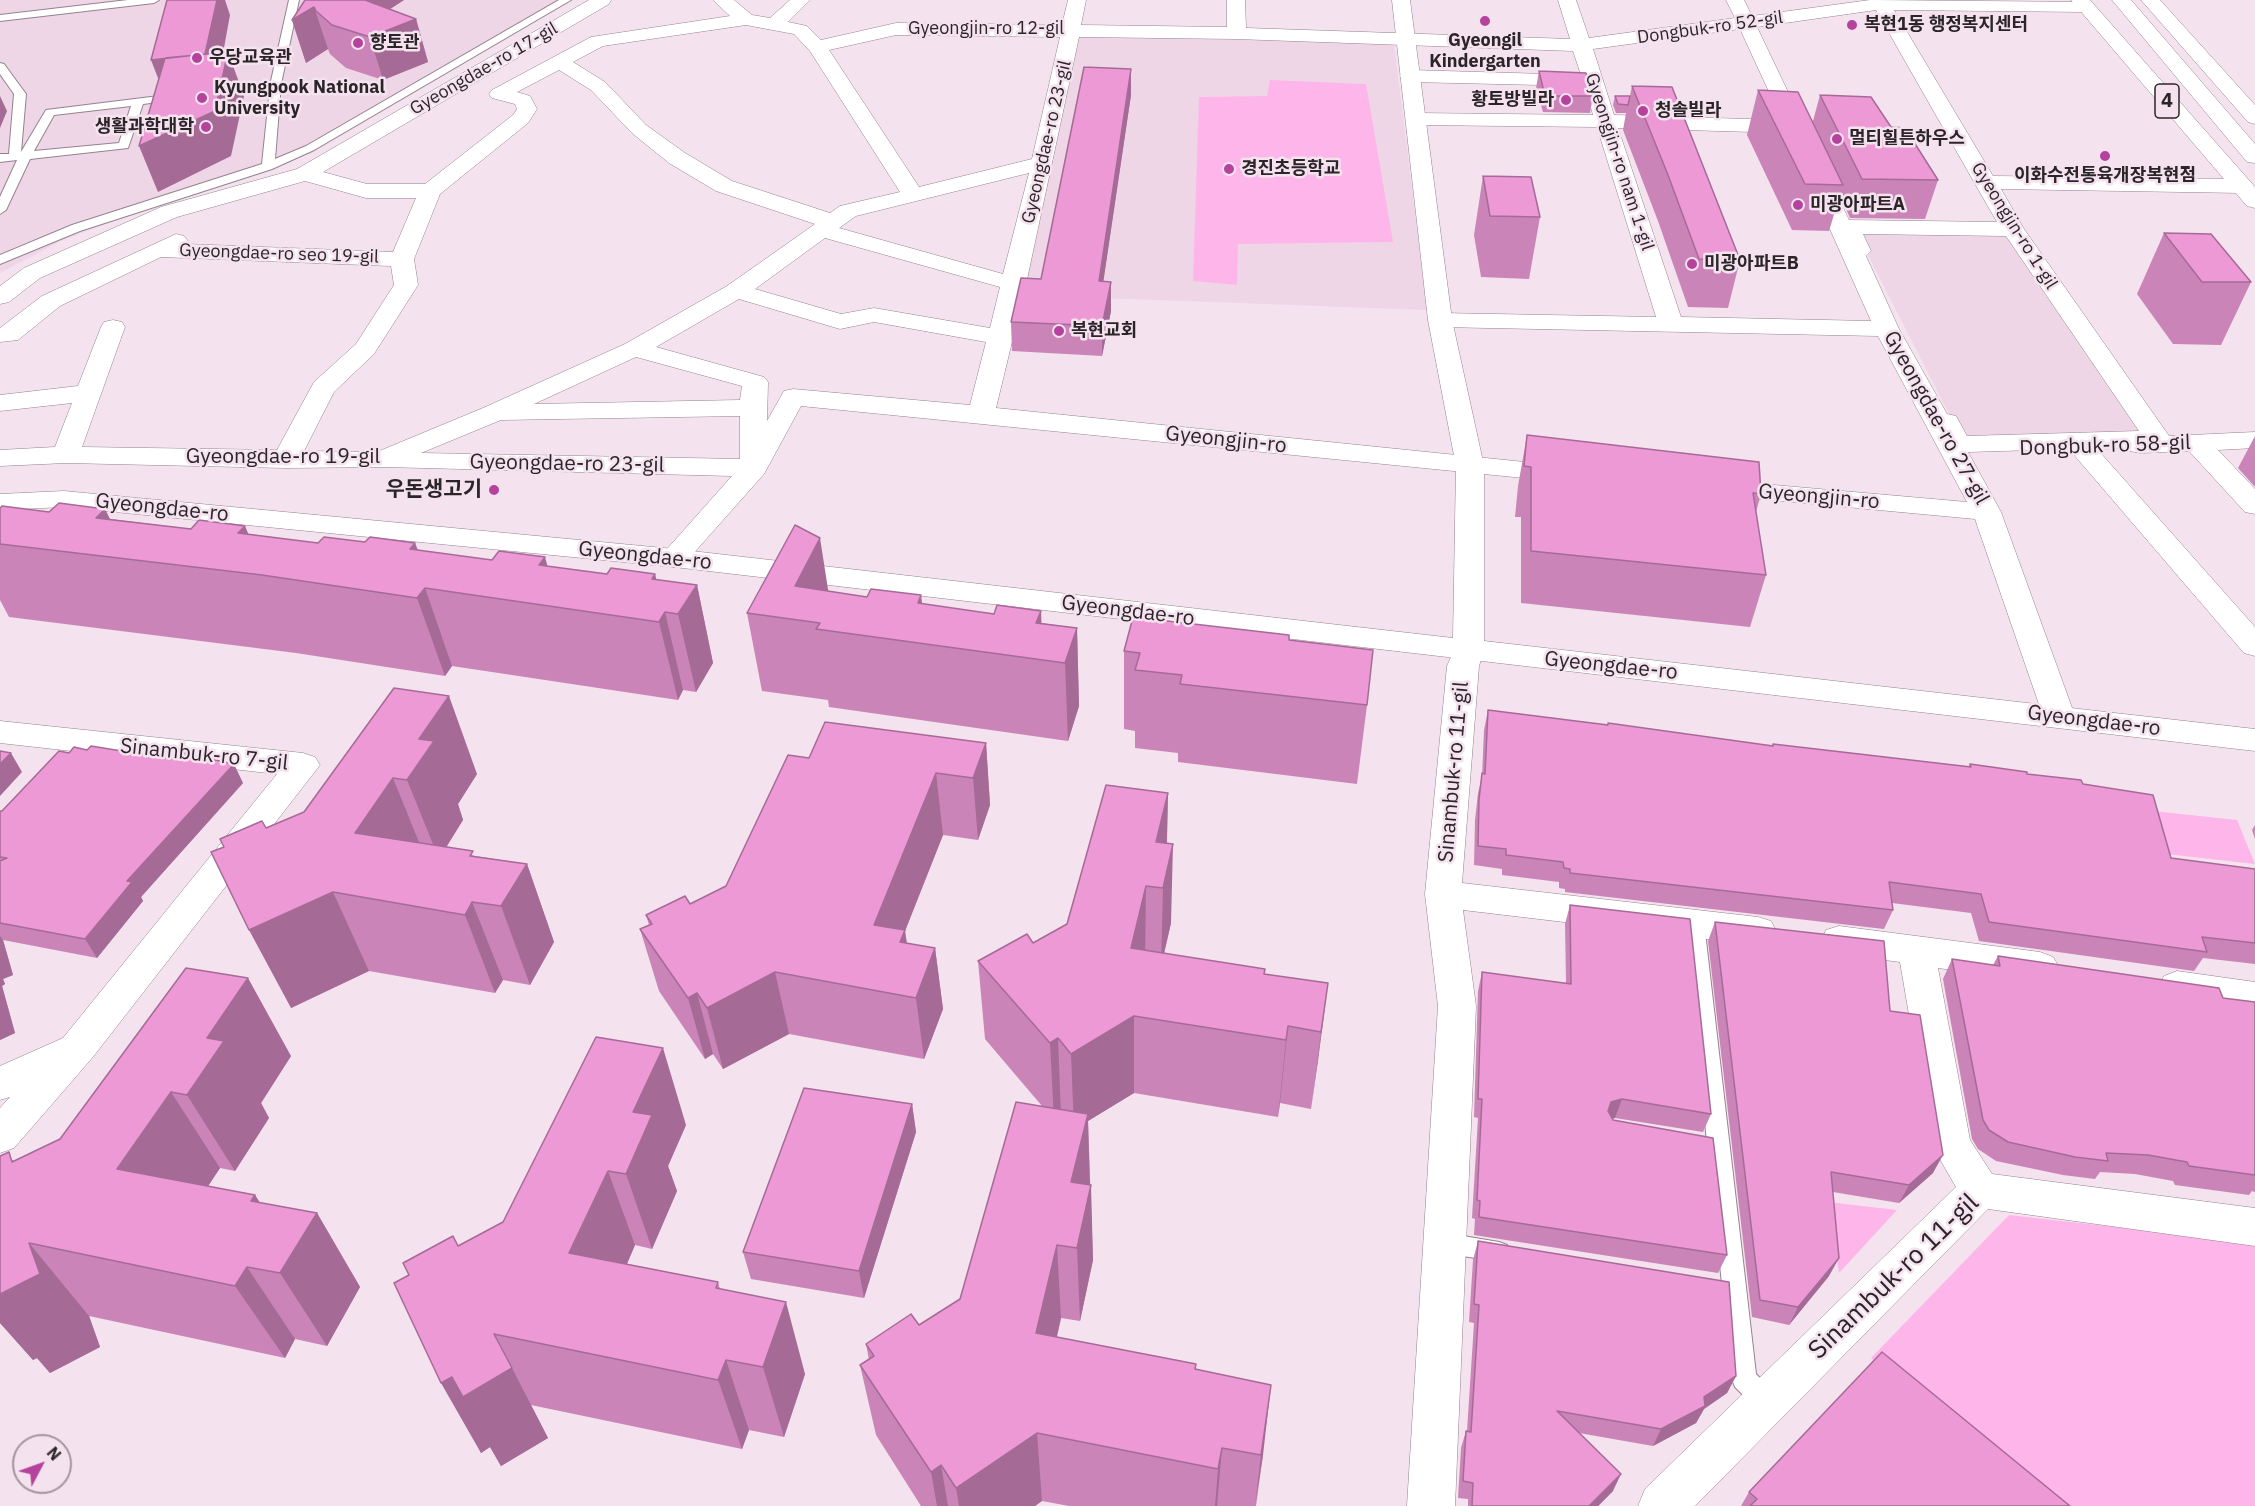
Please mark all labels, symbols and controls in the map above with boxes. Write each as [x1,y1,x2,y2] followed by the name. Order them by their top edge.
[1636,7,1784,49] street label: Dongbuk-ro 52-gil
[1478,14,1492,28] marker: Gyeongil Kindergarten
[1864,14,2028,36] place label: 복현1동 행정복지센터
[406,18,562,120] street label: Gyeongdae-ro 17-gil
[908,18,1064,40] street label: Gyeongjin-ro 12-gil
[1845,18,1859,32] marker: 복현1동 행정복지센터
[1429,30,1541,72] place label: Gyeongil Kindergarten
[370,32,420,54] place label: 향토관
[351,36,365,50] marker: 향토관
[209,47,292,69] place label: 우당교육관
[190,51,204,65] marker: 우당교육관
[1018,58,1076,226] street label: Gyeongdae-ro 23-gil
[1580,71,1658,253] street label: Gyeongjin-ro nam 1-gil
[214,77,385,119] place label: Kyungpook National University
[2155,84,2179,118] road number: 4
[1471,89,1554,111] place label: 황토방빌라
[195,91,209,105] marker: Kyungpook National University
[1559,93,1573,107] marker: 황토방빌라
[1655,100,1721,122] place label: 청솔빌라
[1636,104,1650,118] marker: 청솔빌라
[95,116,194,138] place label: 생활과학대학
[199,120,213,134] marker: 생활과학대학
[1849,128,1965,150] place label: 멀티힐튼하우스
[1830,132,1844,146] marker: 멀티힐튼하우스
[2098,149,2112,163] marker: 이화수전통육개장복현점
[1241,158,1340,180] place label: 경진초등학교
[1966,159,2062,293] street label: Gyeongjin-ro 1-gil
[1222,162,1236,176] marker: 경진초등학교
[2014,165,2196,187] place label: 이화수전통육개장복현점
[1810,194,1905,216] place label: 미광아파트A
[1791,198,1805,212] marker: 미광아파트A
[179,240,379,268] street label: Gyeongdae-ro seo 19-gil
[1704,253,1799,275] place label: 미광아파트B
[1685,257,1699,271] marker: 미광아파트B
[1071,320,1137,342] place label: 복현교회
[1052,324,1066,338] marker: 복현교회
[1878,327,1994,509] street label: Gyeongdae-ro 27-gil
[1164,421,1288,459] street label: Gyeongjin-ro
[2019,430,2191,462] street label: Dongbuk-ro 58-gil
[186,444,380,470] street label: Gyeongdae-ro 19-gil
[469,450,665,478] street label: Gyeongdae-ro 23-gil
[385,477,482,503] place label: 우돈생고기
[1757,479,1881,515] street label: Gyeongjin-ro
[487,483,501,497] marker: 우돈생고기
[94,488,230,528] street label: Gyeongdae-ro
[577,536,713,576] street label: Gyeongdae-ro
[1060,590,1196,632] street label: Gyeongdae-ro
[1543,646,1679,686] street label: Gyeongdae-ro
[1434,681,1474,863] street label: Sinambuk-ro 11-gil
[2026,700,2162,742] street label: Gyeongdae-ro
[119,734,289,776] street label: Sinambuk-ro 7-gil
[1802,1188,1986,1366] street label: Sinambuk-ro 11-gil
[12,1434,72,1494] north arrow
[43,1443,65,1464] text: N

